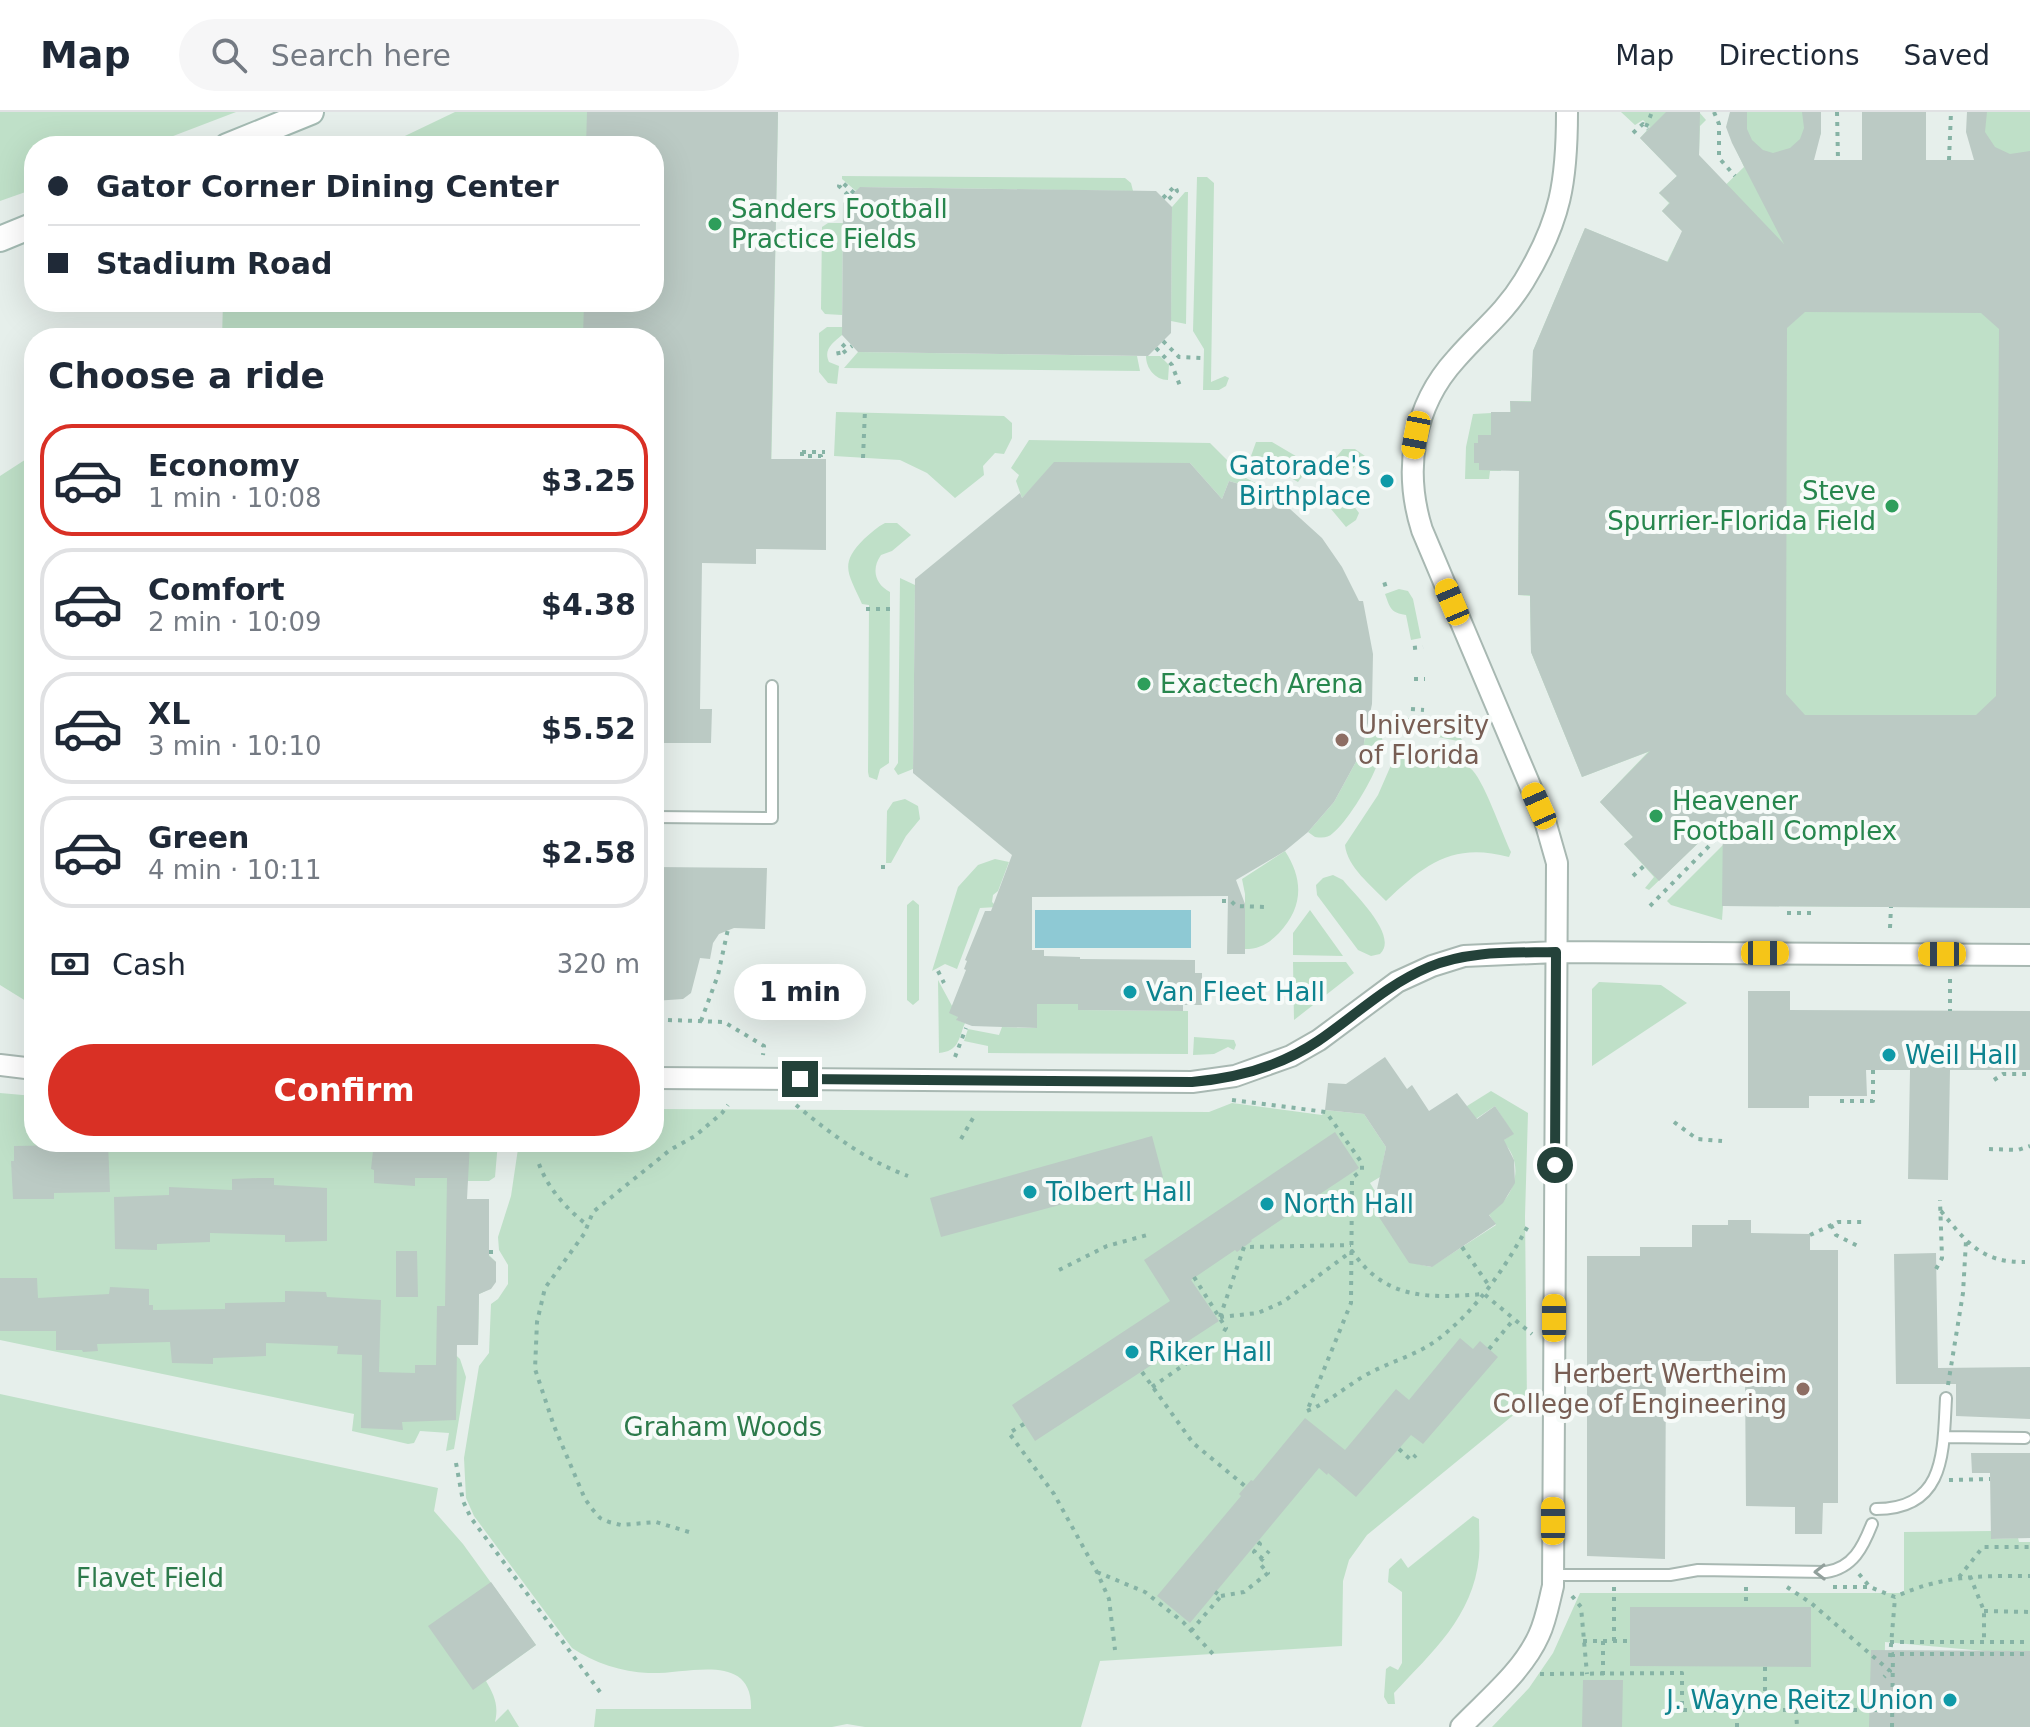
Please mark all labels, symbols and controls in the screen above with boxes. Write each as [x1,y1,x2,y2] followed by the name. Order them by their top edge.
[179,19,739,91] search box
[40,33,131,77] text: Map
[207,33,251,77] icon: search
[271,38,451,73] text: Search here
[1615,39,1674,72] text: Map
[1718,39,1859,72] text: Directions
[1903,39,1990,72] text: Saved
[96,169,559,204] text: Gator Corner Dining Center
[731,194,948,254] place label: Sanders Football Practice Fields
[706,215,724,233] marker: Sanders Football Practice Fields
[96,246,332,281] text: Stadium Road
[48,355,325,396] text: Choose a ride
[1400,409,1432,461] car
[52,444,124,516] icon: car
[148,448,300,483] text: Economy
[1229,451,1371,511] place label: Gatorade's Birthplace
[541,463,636,498] text: $3.25
[1378,472,1396,490] marker: Gatorade's Birthplace
[1607,476,1876,536] place label: Steve Spurrier-Florida Field
[148,483,322,513] text: 1 min · 10:08
[1883,497,1901,515] marker: Steve Spurrier-Florida Field
[52,568,124,640] icon: car
[148,572,285,607] text: Comfort
[1432,575,1472,629] car
[541,587,636,622] text: $4.38
[148,607,322,637] text: 2 min · 10:09
[1160,669,1364,699] place label: Exactech Arena
[1135,675,1153,693] marker: Exactech Arena
[52,692,124,764] icon: car
[148,696,190,731] text: XL
[1358,710,1489,770] place label: University of Florida
[541,711,636,746] text: $5.52
[148,731,322,761] text: 3 min · 10:10
[1333,731,1351,749] marker: University of Florida
[1518,779,1560,833] car
[1672,786,1897,846] place label: Heavener Football Complex
[1647,807,1665,825] marker: Heavener Football Complex
[52,816,124,888] icon: car
[148,820,249,855] text: Green
[541,835,636,870] text: $2.58
[148,855,322,885] text: 4 min · 10:11
[1741,941,1789,965] car
[48,942,92,986] icon: cash
[1918,942,1966,966] car
[112,947,186,982] text: Cash
[557,949,640,979] text: 320 m
[734,963,866,1019] callout: 1 min
[759,977,841,1007] text: 1 min
[1146,977,1325,1007] place label: Van Fleet Hall
[1121,983,1139,1001] marker: Van Fleet Hall
[1905,1040,2018,1070] place label: Weil Hall
[48,1044,640,1136] button: Confirm
[1880,1046,1898,1064] marker: Weil Hall
[782,1061,818,1097] route end
[1537,1147,1573,1183] route start
[1045,1177,1192,1207] place label: Tolbert Hall
[1021,1183,1039,1201] marker: Tolbert Hall
[1283,1189,1414,1219] place label: North Hall
[1258,1195,1276,1213] marker: North Hall
[1542,1294,1566,1342] car
[1148,1337,1272,1367] place label: Riker Hall
[1123,1343,1141,1361] marker: Riker Hall
[1492,1359,1787,1419] place label: Herbert Wertheim College of Engineering
[1794,1380,1812,1398] marker: Herbert Wertheim College of Engineering
[624,1412,822,1442] park label: Graham Woods
[1541,1497,1565,1545] car
[76,1563,224,1593] park label: Flavet Field
[1813,1563,1826,1580] one-way arrow
[1664,1685,1934,1715] place label: J. Wayne Reitz Union
[1941,1691,1959,1709] marker: J. Wayne Reitz Union

